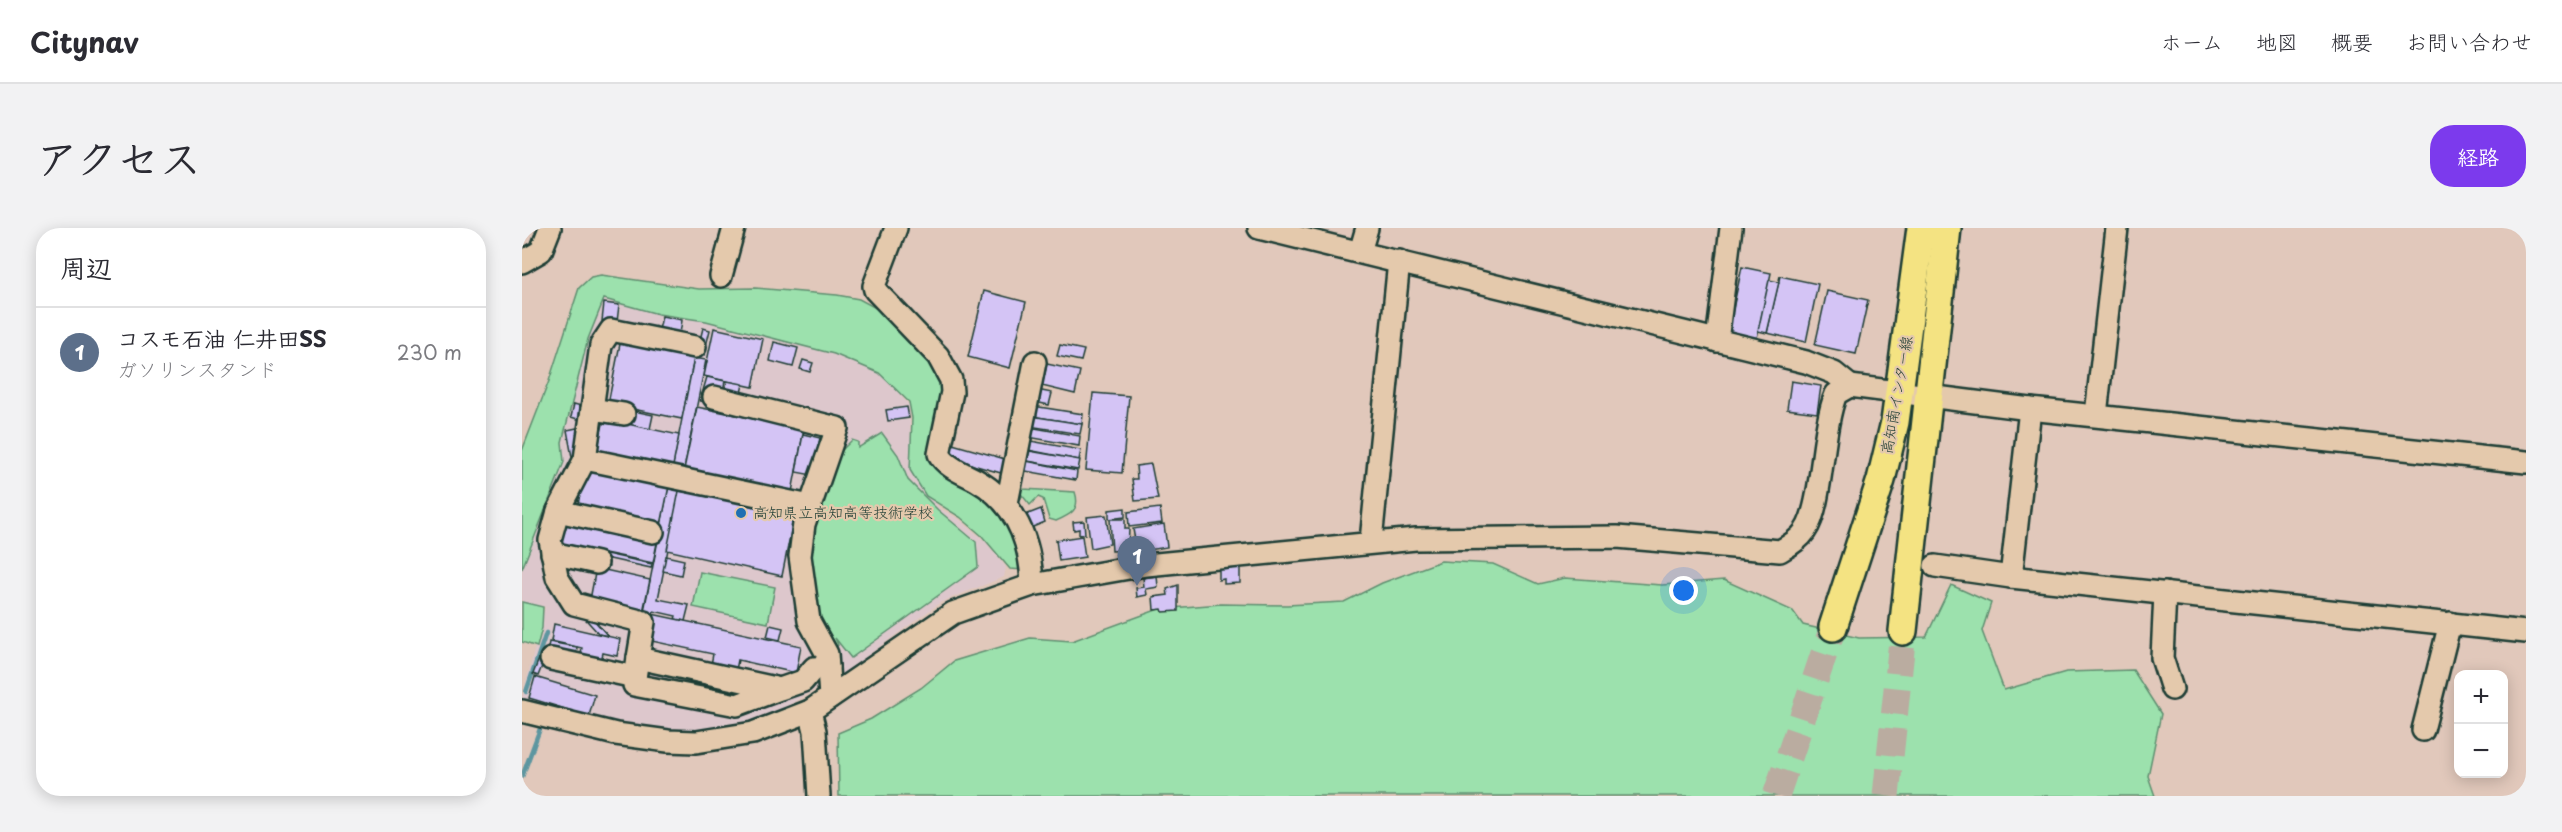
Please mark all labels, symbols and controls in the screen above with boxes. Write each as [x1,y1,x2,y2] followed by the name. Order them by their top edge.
[30,20,139,63] text: Citynav
[2161,25,2223,57] text: ホーム
[2256,25,2298,57] text: 地図
[2331,25,2373,57] text: 概要
[2406,25,2532,57] text: お問い合わせ
[36,125,201,188] text: アクセス
[2430,125,2526,187] button: 経路
[60,248,112,287] text: 周辺
[117,321,327,354] text: コスモ石油 仁井田SS
[1874,334,1917,456] street label: 高知南インター線
[75,337,84,367] text: 1
[397,337,462,367] text: 230 m
[117,354,277,384] text: ガソリンスタンド
[753,500,933,523] place label: 高知県立高知高等技術学校
[734,506,748,520] marker: 高知県立高知高等技術学校
[1118,536,1156,586] pin: 1
[1669,576,1698,605] your location
[2454,670,2508,778] map controls
[2454,670,2508,724] button: +
[2454,724,2508,778] button: −

